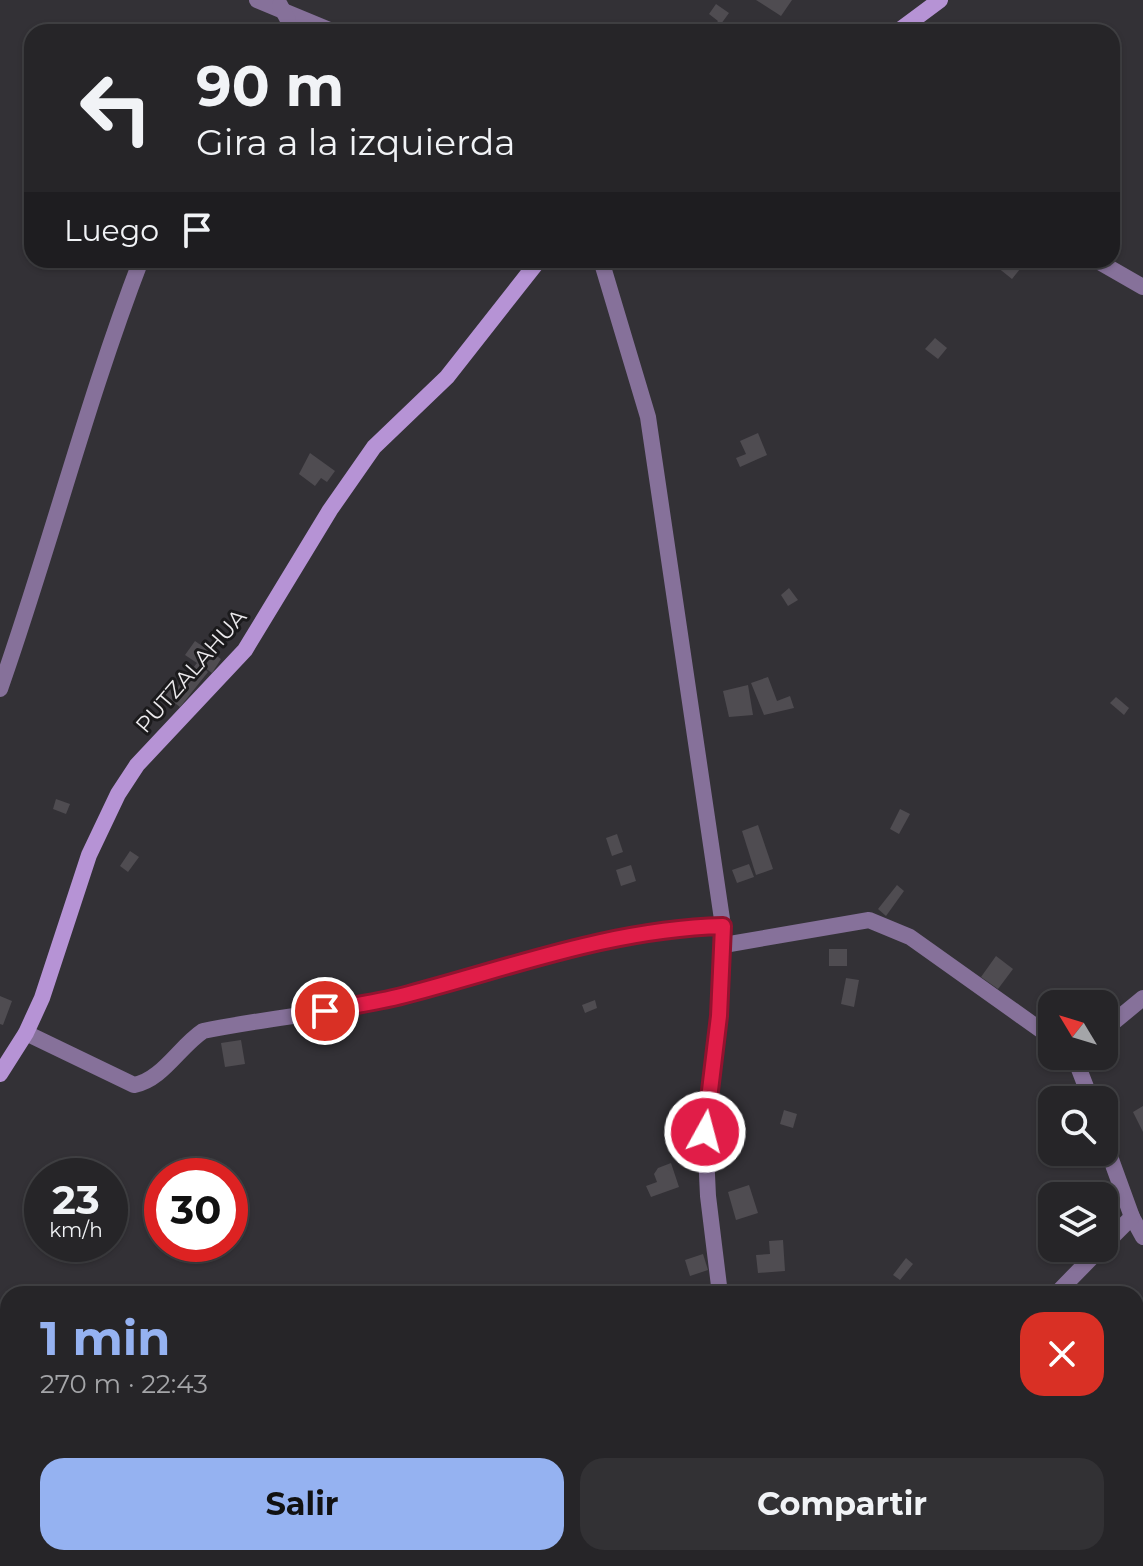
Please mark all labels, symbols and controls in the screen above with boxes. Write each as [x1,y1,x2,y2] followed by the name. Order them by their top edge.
[196,52,344,120] text: 90 m
[64,56,168,160] icon: left
[196,120,516,164] text: Gira a la izquierda
[175,208,219,252] icon: arrive
[64,212,159,249] text: Luego
[130,603,252,738] street label: PUTZALAHUA
[291,977,359,1045] pin
[303,989,347,1033] icon: arrive
[1038,990,1118,1070] north arrow
[1038,990,1118,1262] map controls
[1038,1086,1118,1166] button: search
[663,1090,747,1174] position arrow
[144,1158,248,1262] speed limit sign: 30
[52,1175,100,1224] text: 23
[1038,1182,1118,1262] button: layers
[49,1218,103,1242] text: km/h
[40,1309,170,1367] text: 1 min
[1020,1312,1104,1396] button: close
[40,1368,208,1400] text: 270 m · 22:43
[40,1458,564,1550] button: Salir
[580,1458,1104,1550] button: Compartir

